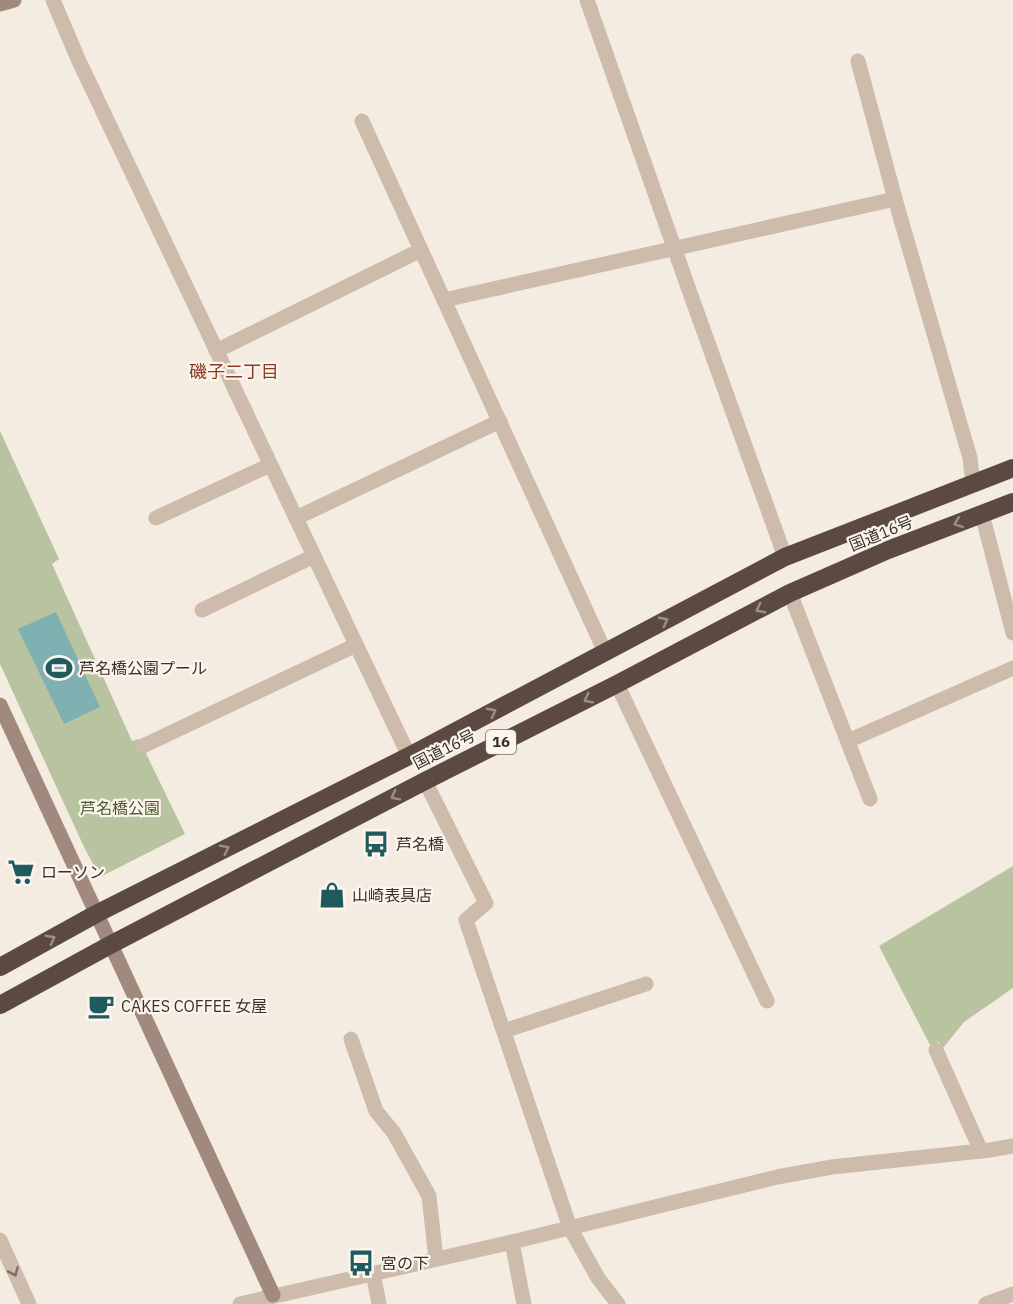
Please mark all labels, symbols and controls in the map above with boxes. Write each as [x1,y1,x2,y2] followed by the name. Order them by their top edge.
[189,360,279,383] district label: 磯子二丁目
[846,511,916,555] street label: 国道16号
[954,516,965,528] one-way arrow
[756,602,767,613] one-way arrow
[658,617,668,628] one-way arrow
[44,653,74,683] sports icon: 芦名橋公園プール
[79,658,207,678] place label: 芦名橋公園プール
[583,692,594,703] one-way arrow
[485,708,496,719] one-way arrow
[410,725,478,773] street label: 国道16号
[486,730,516,754] road number: 16
[390,789,401,801] one-way arrow
[80,798,160,818] park label: 芦名橋公園
[361,829,391,859] bus stop icon: 芦名橋
[396,834,444,854] place label: 芦名橋
[218,845,229,857] one-way arrow
[6,857,36,887] supermarket icon: ローソン
[41,862,105,882] place label: ローソン
[317,880,347,910] shop icon: 山崎表具店
[352,885,432,905] place label: 山崎表具店
[45,935,56,946] one-way arrow
[86,991,116,1021] cafe icon: CAKES COFFEE 女屋
[121,996,267,1016] place label: CAKES COFFEE 女屋
[346,1248,376,1278] bus stop icon: 宮の下
[381,1253,429,1273] place label: 宮の下
[7,1265,19,1276] one-way arrow

